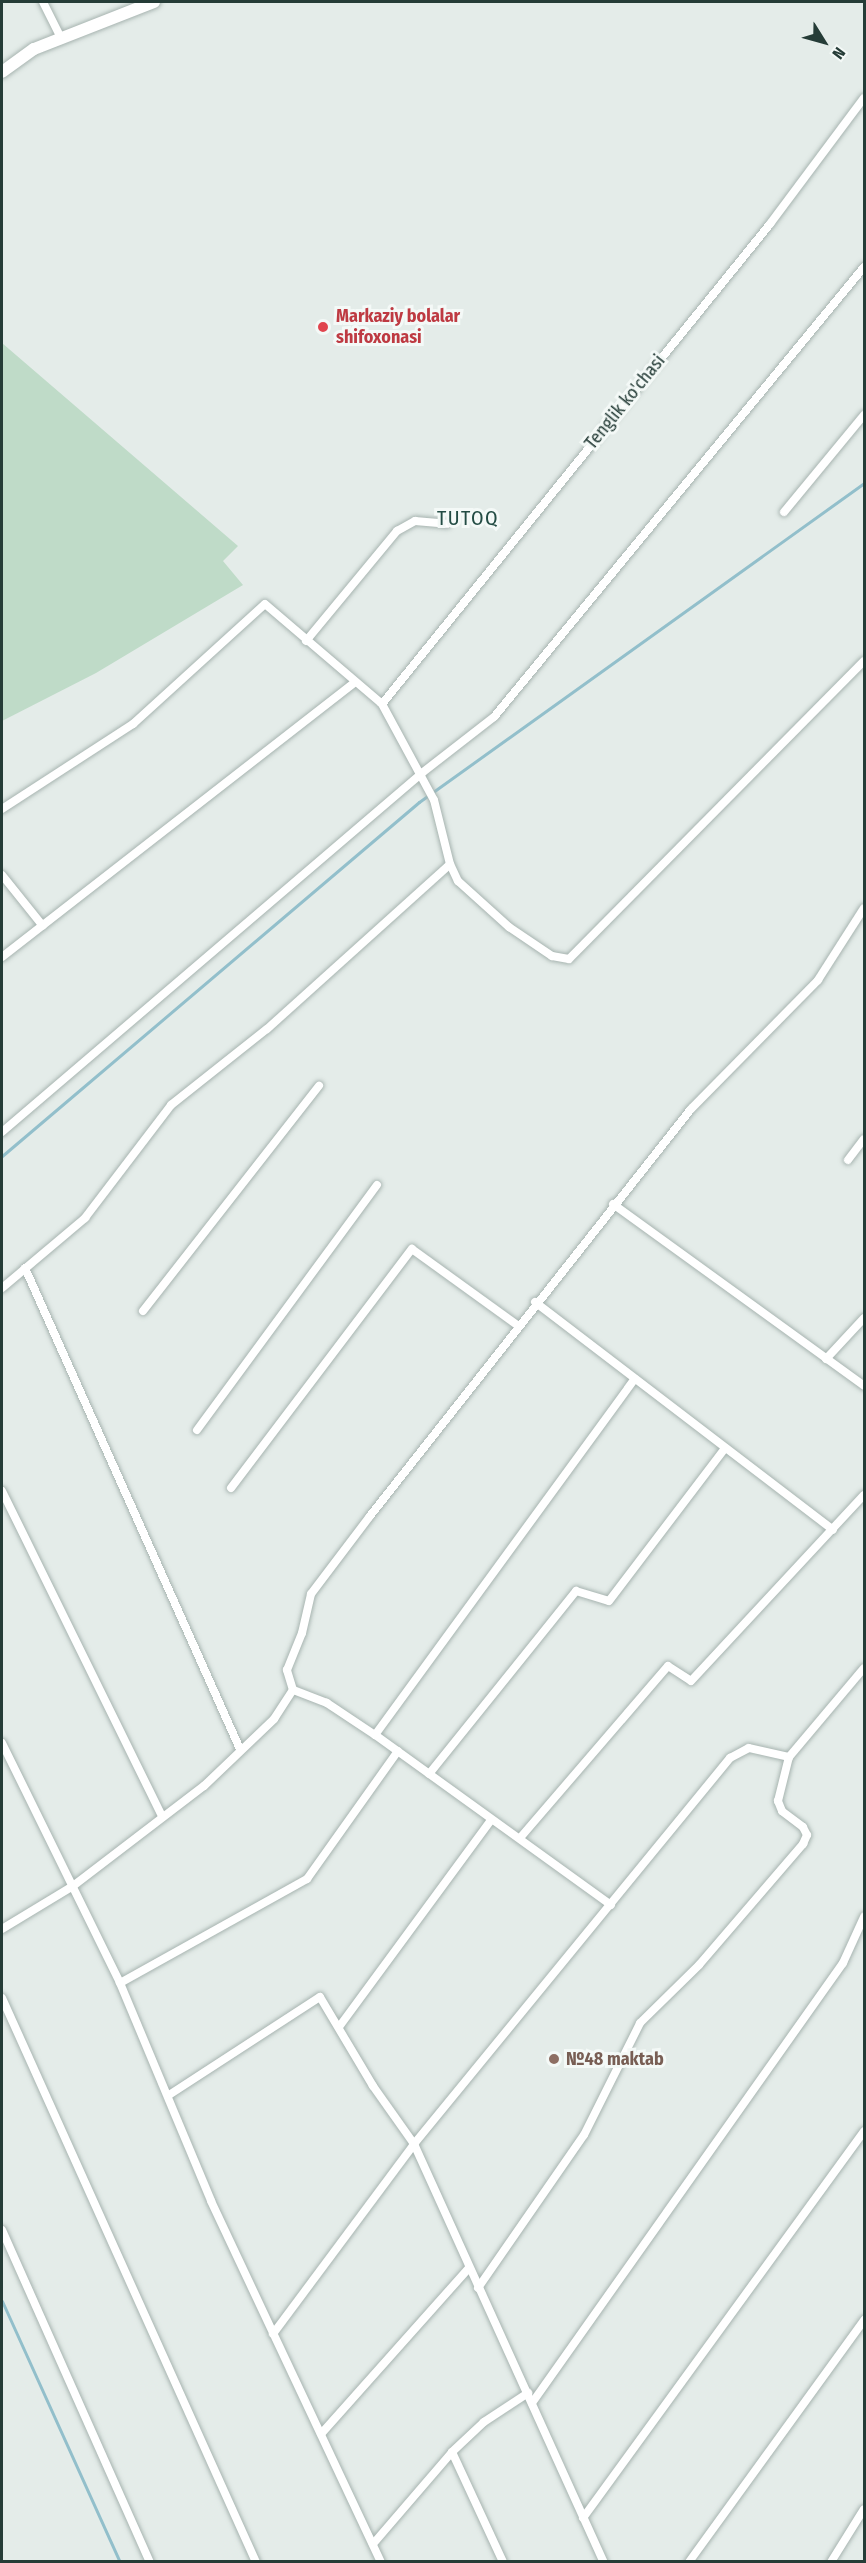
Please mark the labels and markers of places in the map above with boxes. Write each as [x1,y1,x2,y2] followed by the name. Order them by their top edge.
[336,306,460,348] place label: Markaziy bolalar shifoxonasi
[314,318,332,336] marker: Markaziy bolalar shifoxonasi
[566,2048,664,2070] place label: №48 maktab
[547,2052,561,2066] marker: №48 maktab

